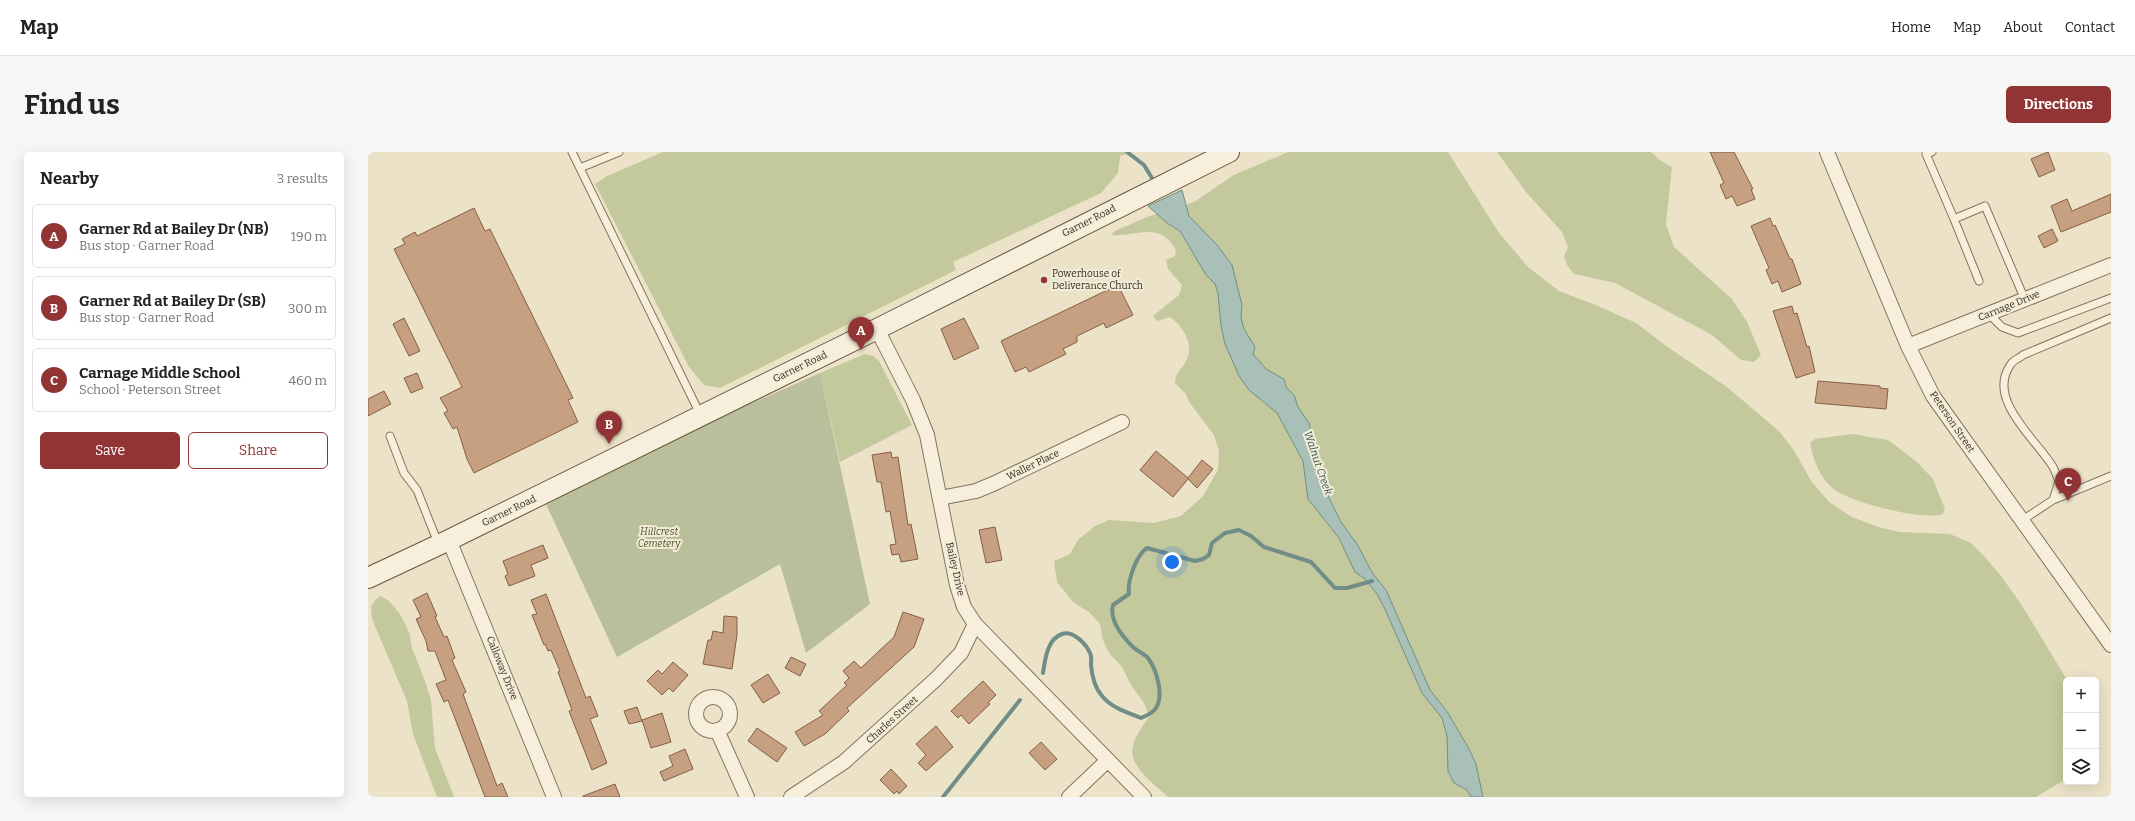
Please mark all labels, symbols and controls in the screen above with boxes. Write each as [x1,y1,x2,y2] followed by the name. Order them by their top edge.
[20,16,59,39] text: Map
[1891,19,1931,36] text: Home
[1953,19,1981,36] text: Map
[2003,19,2043,36] text: About
[2065,19,2115,36] text: Contact
[2006,86,2111,123] button: Directions
[24,88,120,121] text: Find us
[40,168,99,189] text: Nearby
[277,171,328,186] text: 3 results
[1060,202,1118,240] street label: Garner Road
[79,220,269,238] text: Garner Rd at Bailey Dr (NB)
[49,229,59,244] text: A
[291,229,327,244] text: 190 m
[79,238,214,253] text: Bus stop · Garner Road
[1052,268,1144,292] place label: Powerhouse of Deliverance Church
[1039,275,1049,285] marker: Powerhouse of Deliverance Church
[1976,288,2042,324] street label: Carnage Drive
[79,292,266,310] text: Garner Rd at Bailey Dr (SB)
[50,301,58,316] text: B
[288,301,327,316] text: 300 m
[79,310,214,325] text: Bus stop · Garner Road
[848,317,874,350] pin: A
[771,349,829,385] street label: Garner Road
[79,364,241,382] text: Carnage Middle School
[50,373,58,388] text: C
[288,373,327,388] text: 460 m
[79,382,221,397] text: School · Peterson Street
[1927,389,1977,455] street label: Peterson Street
[596,411,622,444] pin: B
[1301,429,1335,498] water label: Walnut Creek
[40,432,180,469] button: Save
[188,432,328,469] button: Share
[1005,447,1061,483] street label: Waller Place
[2055,468,2081,501] pin: C
[480,493,538,529] street label: Garner Road
[638,526,681,550] park label: Hillcrest Cemetery
[943,541,967,597] street label: Bailey Drive
[1162,552,1182,572] your location
[484,634,520,702] street label: Calloway Drive
[2063,677,2099,785] map controls
[2063,677,2099,713] button: +
[864,693,921,746] street label: Charles Street
[2063,713,2099,749] button: −
[2063,749,2099,785] button: layers

